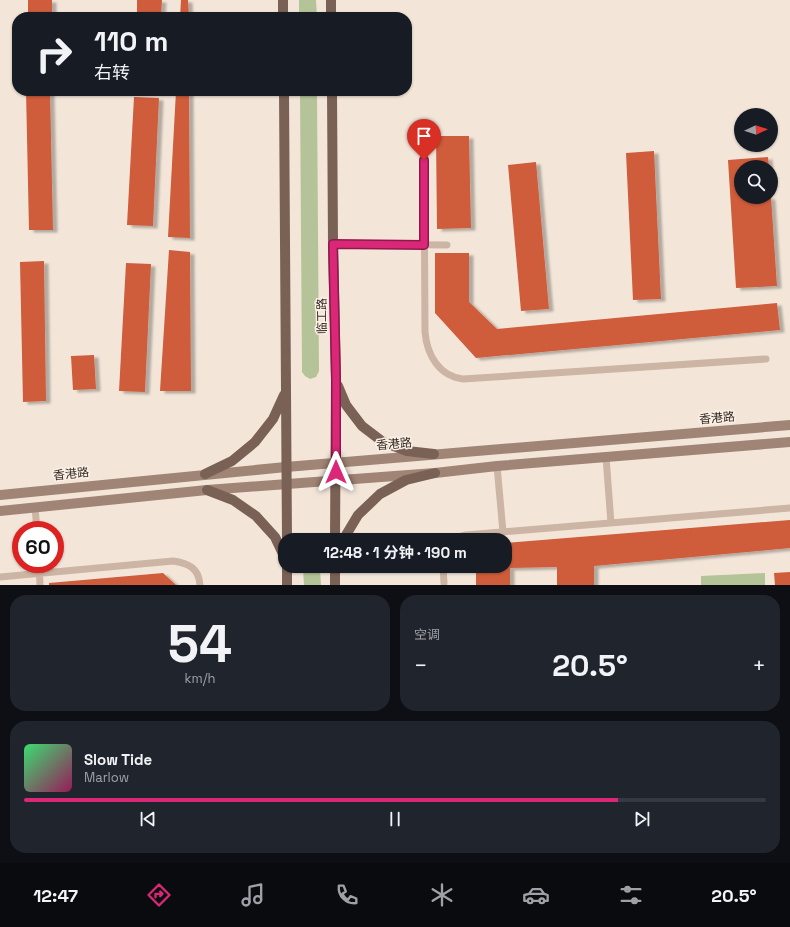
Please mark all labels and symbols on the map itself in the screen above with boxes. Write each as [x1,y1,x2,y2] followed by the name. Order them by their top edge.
[734,108,778,152] north arrow
[407,119,441,160] pin
[314,298,330,334] street label: 临工路
[698,408,736,428] street label: 香港路
[375,434,413,454] street label: 香港路
[315,451,357,493] position arrow
[52,464,90,484] street label: 香港路
[12,521,64,573] speed limit sign: 60

